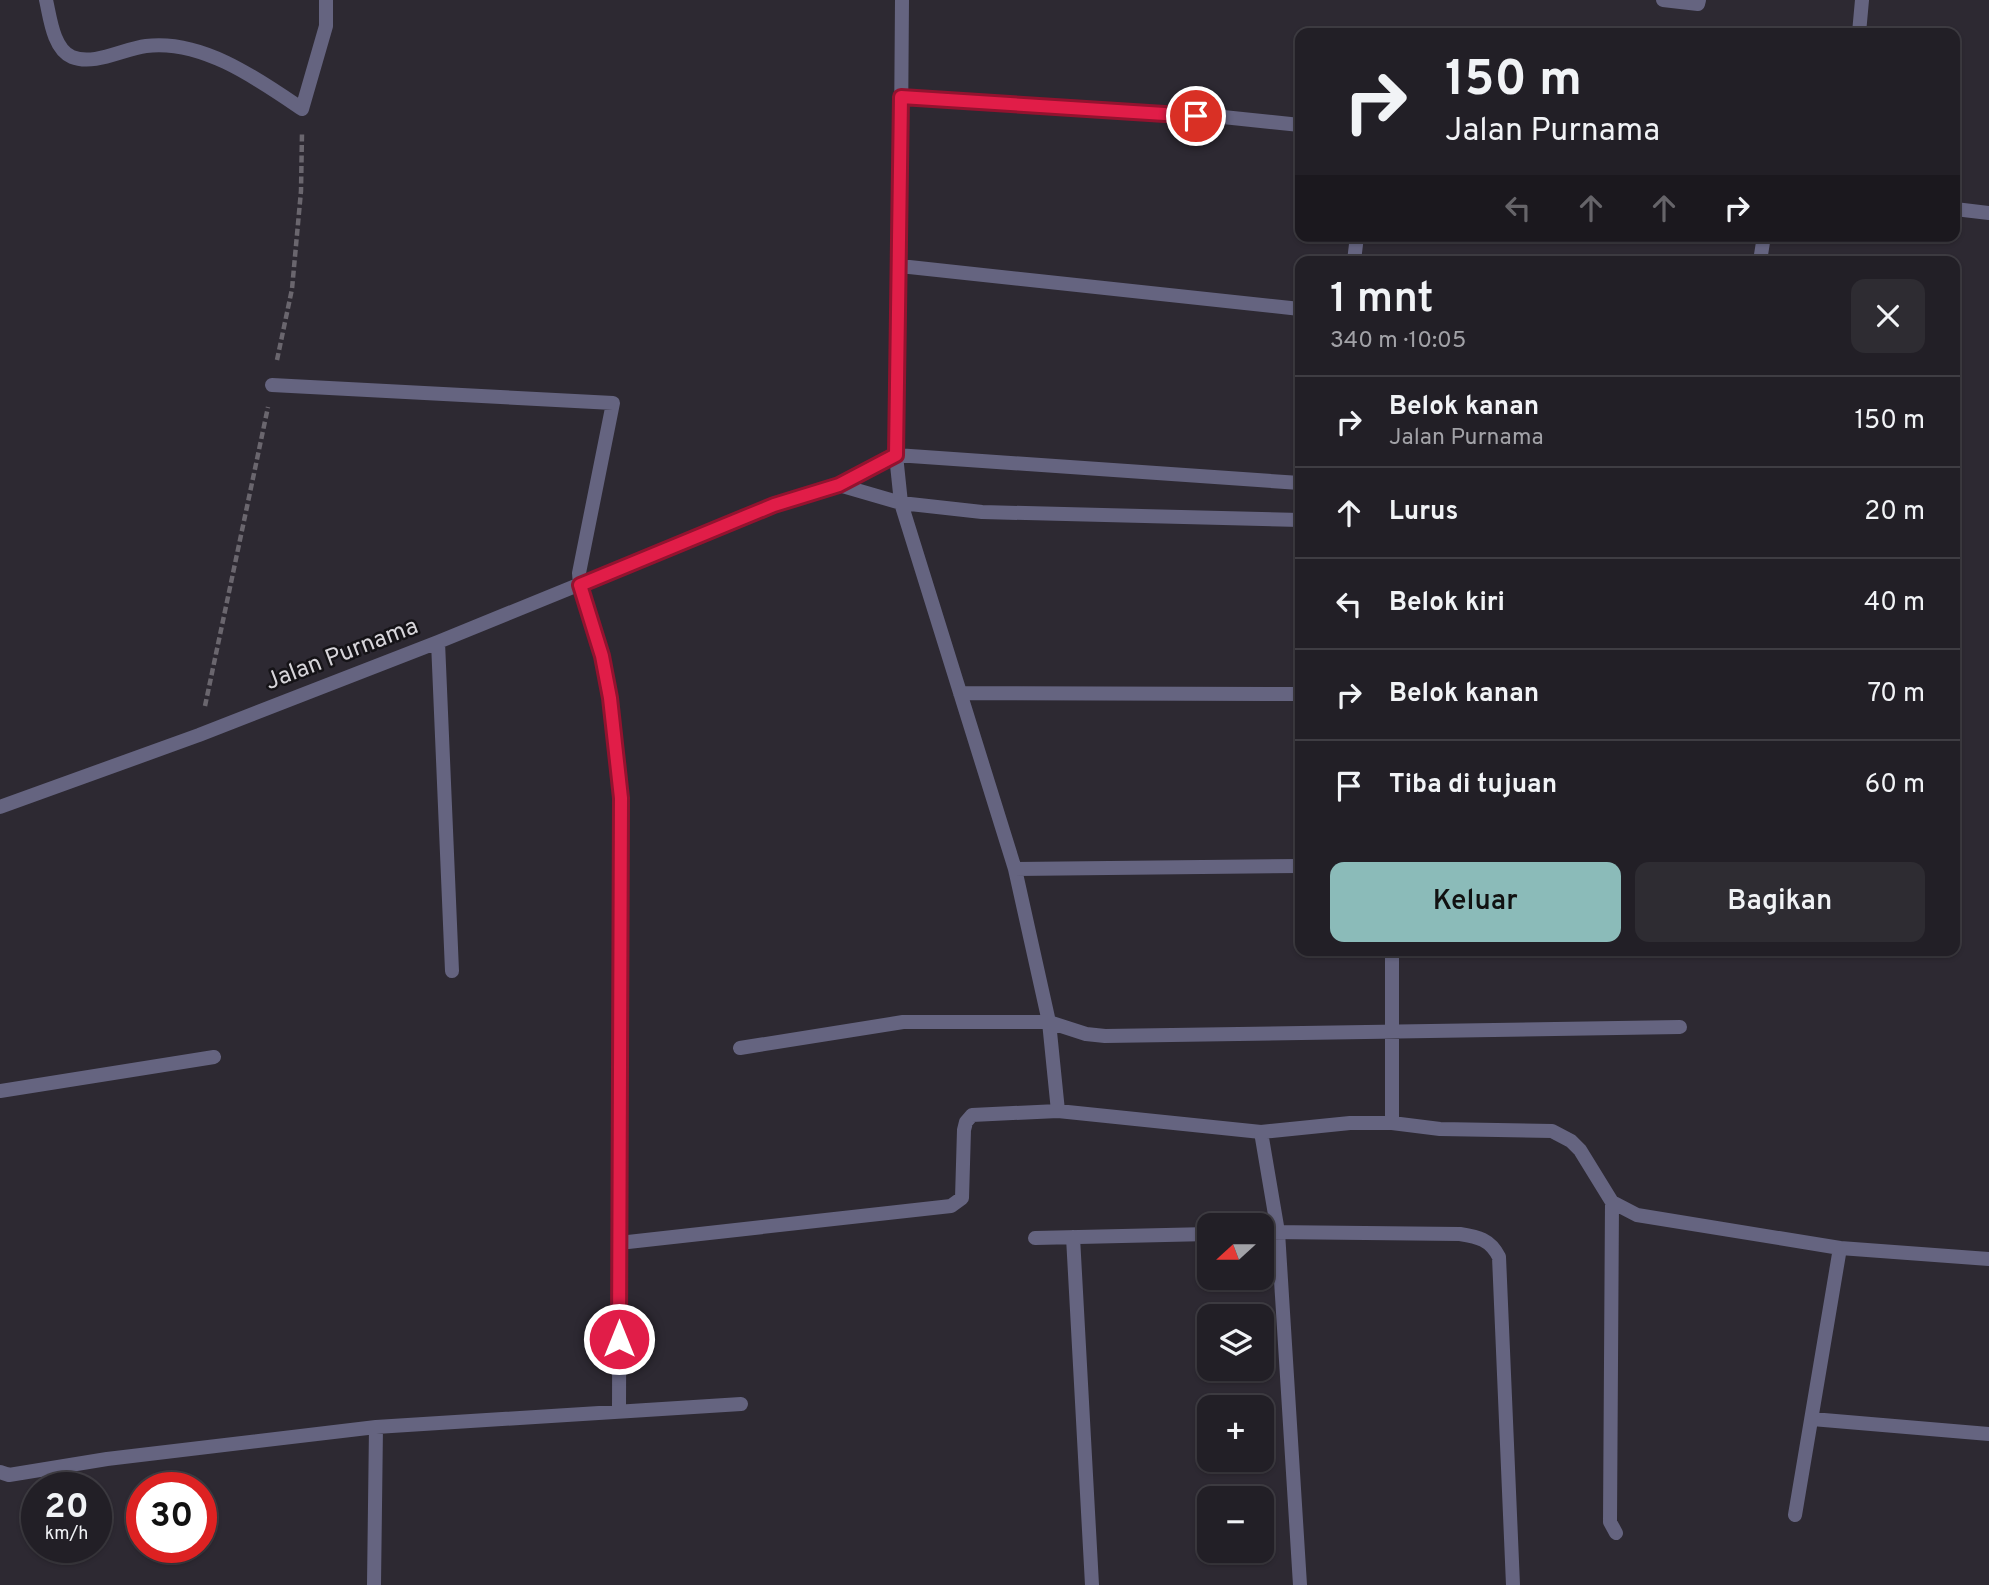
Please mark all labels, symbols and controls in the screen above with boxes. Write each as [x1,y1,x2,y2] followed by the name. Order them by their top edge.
[1445,51,1582,113] text: 150 m
[1330,56,1421,147] icon: right
[1166,86,1226,146] pin
[1177,97,1215,135] icon: arrive
[1445,112,1660,152] text: Jalan Purnama
[1499,189,1537,227] icon: left
[1572,189,1610,227] icon: ahead
[1645,189,1683,227] icon: ahead
[1718,189,1756,227] icon: right
[1330,274,1434,327] text: 1 mnt
[1851,279,1925,353] button: close
[1330,327,1466,356] text: 340 m · 10:05
[1389,391,1539,424] text: Belok kanan
[1330,403,1368,441] icon: right
[1854,405,1925,438] text: 150 m
[1389,424,1544,453] text: Jalan Purnama
[1330,494,1368,532] icon: ahead
[1389,496,1458,529] text: Lurus
[1864,496,1925,529] text: 20 m
[1330,585,1368,623] icon: left
[1389,587,1505,620] text: Belok kiri
[1864,587,1925,620] text: 40 m
[261,612,423,698] street label: Jalan Purnama
[1330,676,1368,714] icon: right
[1389,678,1539,711] text: Belok kanan
[1867,678,1925,711] text: 70 m
[1330,767,1368,805] icon: arrive
[1389,769,1557,802] text: Tiba di tujuan
[1865,769,1925,802] text: 60 m
[1330,862,1621,942] button: Keluar
[1635,862,1925,942] button: Bagikan
[1197,1213,1274,1290] north arrow
[1197,1213,1274,1563] map controls
[582,1302,656,1376] position arrow
[1197,1304,1274,1381] button: layers
[1197,1395,1274,1472] button: +
[126,1472,217,1563] speed limit sign: 30
[44,1486,89,1530] text: 20
[1197,1486,1274,1563] button: −
[45,1523,88,1546] text: km/h

